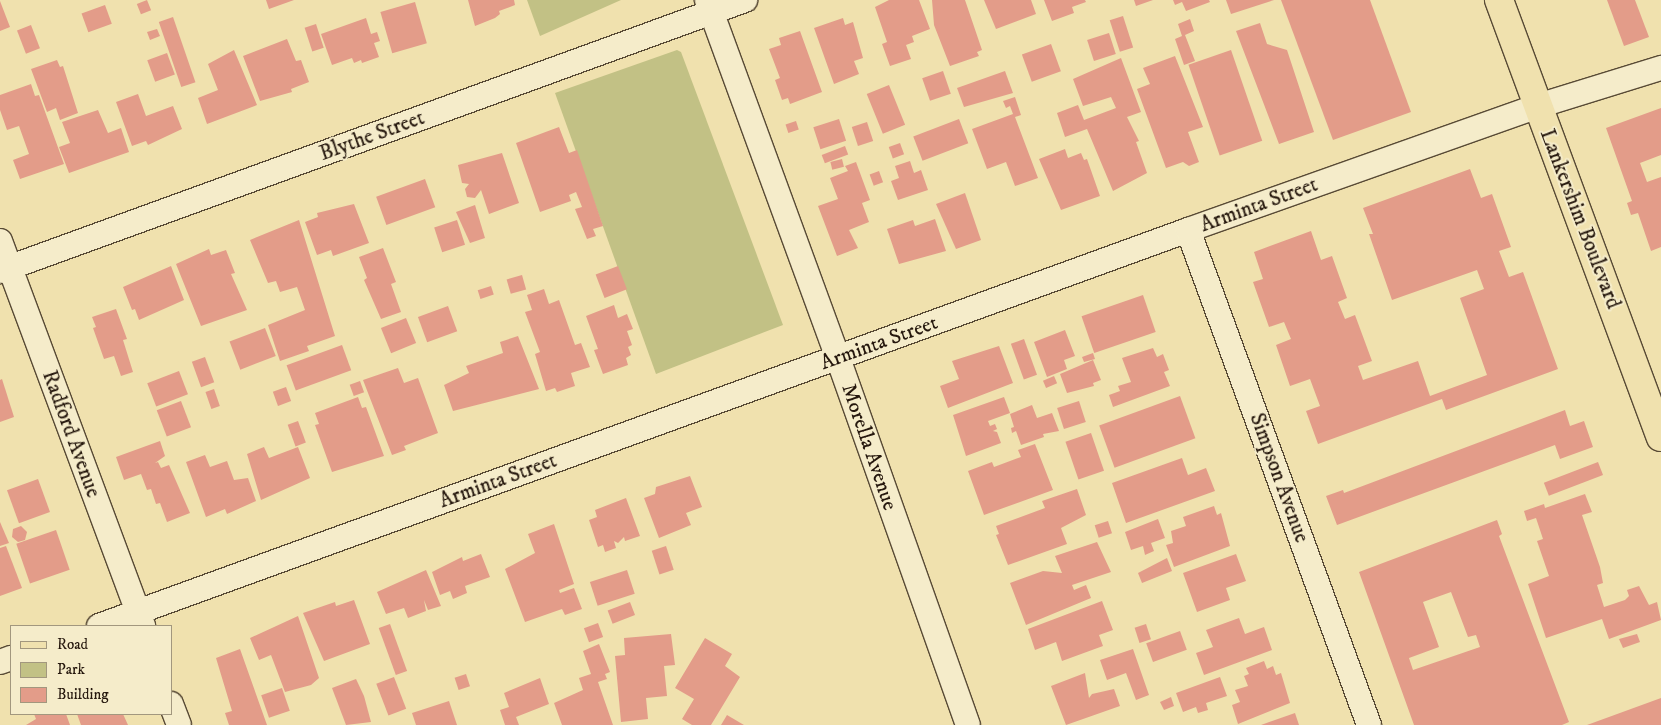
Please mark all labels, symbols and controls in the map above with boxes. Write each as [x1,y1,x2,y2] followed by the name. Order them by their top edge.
[316,105,428,167] street label: Blythe Street
[1534,126,1626,312] street label: Lankershim Boulevard
[1197,172,1321,238] street label: Arminta Street
[817,310,941,376] street label: Arminta Street
[36,367,106,501] street label: Radford Avenue
[836,380,902,514] street label: Morella Avenue
[1244,410,1314,546] street label: Simpson Avenue
[436,448,560,514] street label: Arminta Street
[10,625,172,715] legend
[57,635,88,654] text: Road
[57,660,85,679] text: Park
[57,685,109,704] text: Building

